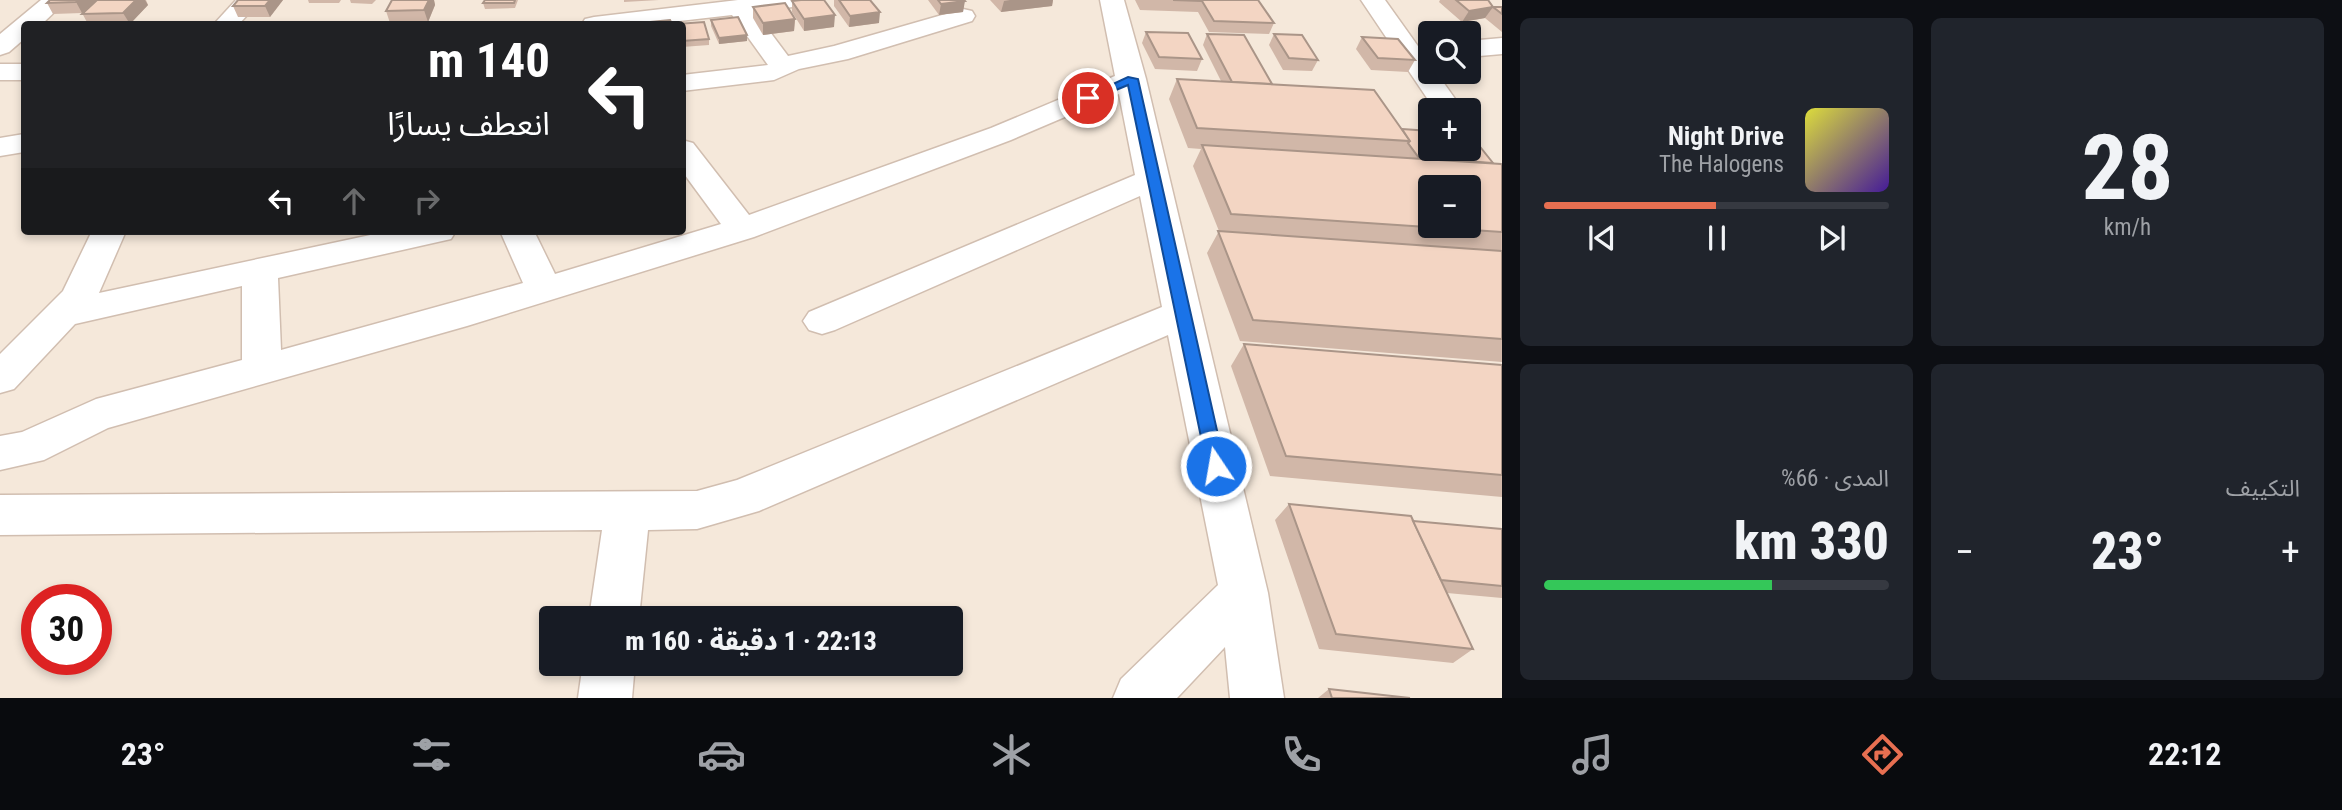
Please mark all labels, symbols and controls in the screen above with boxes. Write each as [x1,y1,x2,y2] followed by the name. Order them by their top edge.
[1418,21,1481,238] map controls
[1418,21,1481,84] button: search
[428,32,550,89] text: 140 m
[574,49,665,140] icon: left
[1058,68,1118,128] pin
[1069,79,1107,117] icon: arrive
[1418,98,1481,161] button: +
[387,105,550,143] text: انعطف يسارًا
[2082,115,2174,221] text: 28
[1668,121,1784,151] text: Night Drive
[1659,151,1784,178] text: The Halogens
[1418,175,1481,238] button: −
[262,182,300,220] icon: left
[335,182,373,220] icon: ahead
[408,182,446,220] icon: right
[2104,214,2151,241] text: km/h
[1583,219,1621,257] icon: previous
[1698,219,1736,257] icon: pause
[1813,219,1851,257] icon: next
[1179,429,1253,503] position arrow
[1781,465,1889,492] text: المدى · 66%
[2226,475,2300,502] text: التكييف
[1734,511,1889,572] text: 330 km
[2091,521,2164,582] text: 23°
[1955,530,1974,574] text: −
[2281,530,2300,574] text: +
[21,584,112,675] speed limit sign: 30
[625,626,877,656] text: 22:13 · 1 دقيقة · 160 m
[407,730,456,779] icon: filters
[697,730,746,779] icon: car
[987,730,1036,779] icon: climate
[1277,730,1326,779] icon: phone
[1568,730,1617,779] icon: music
[1858,730,1907,779] icon: directions
[121,735,165,773] text: 23°
[2148,735,2221,773] text: 22:12

